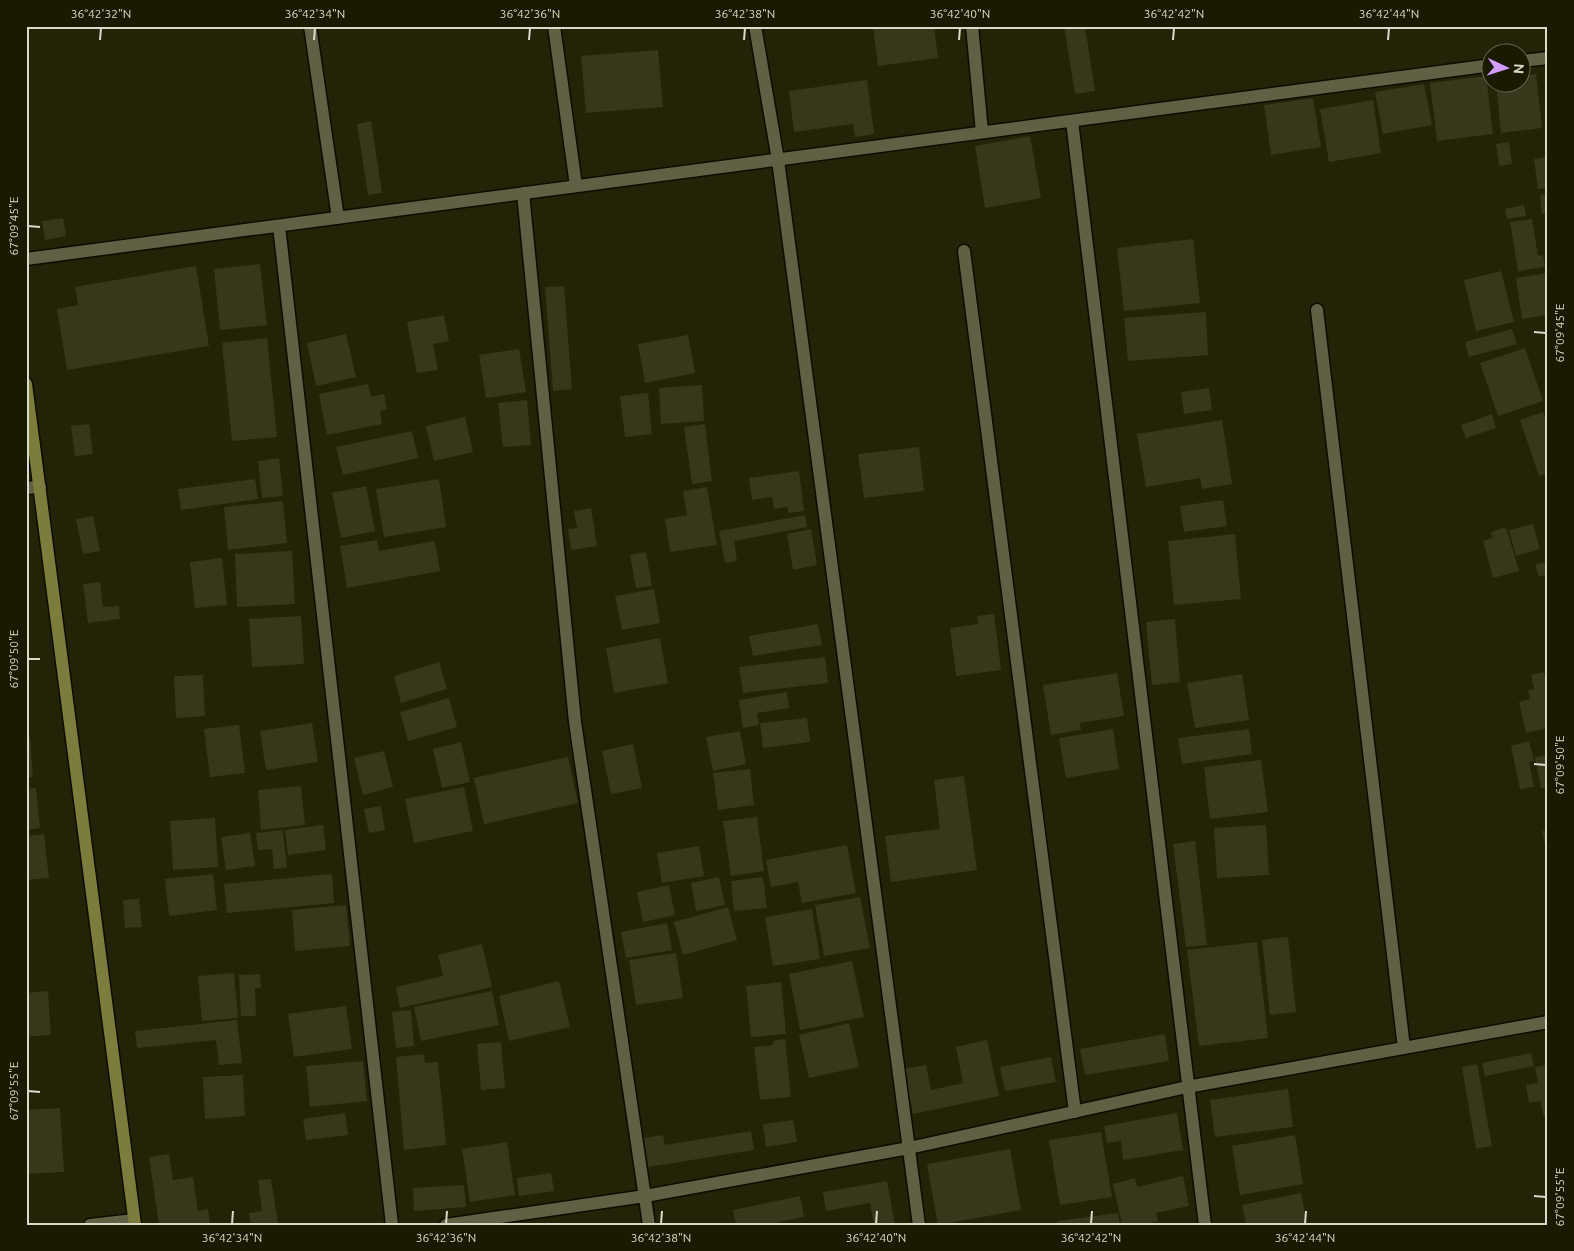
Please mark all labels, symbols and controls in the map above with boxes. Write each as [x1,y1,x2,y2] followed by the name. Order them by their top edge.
[71,7,131,20] text: 36°42'32"N
[285,7,345,20] text: 36°42'34"N
[500,7,560,20] text: 36°42'36"N
[715,7,775,20] text: 36°42'38"N
[930,7,990,20] text: 36°42'40"N
[1144,7,1204,20] text: 36°42'42"N
[1359,7,1419,20] text: 36°42'44"N
[1482,42,1532,92] north arrow
[1511,63,1527,75] text: N
[7,196,20,255] text: 67°09'45"E
[1553,303,1566,362] text: 67°09'45"E
[7,629,20,688] text: 67°09'50"E
[1553,735,1566,794] text: 67°09'50"E
[7,1061,20,1120] text: 67°09'55"E
[1553,1167,1566,1226] text: 67°09'55"E
[202,1231,262,1244] text: 36°42'34"N
[416,1231,476,1244] text: 36°42'36"N
[631,1231,691,1244] text: 36°42'38"N
[846,1231,906,1244] text: 36°42'40"N
[1061,1231,1121,1244] text: 36°42'42"N
[1275,1231,1335,1244] text: 36°42'44"N

